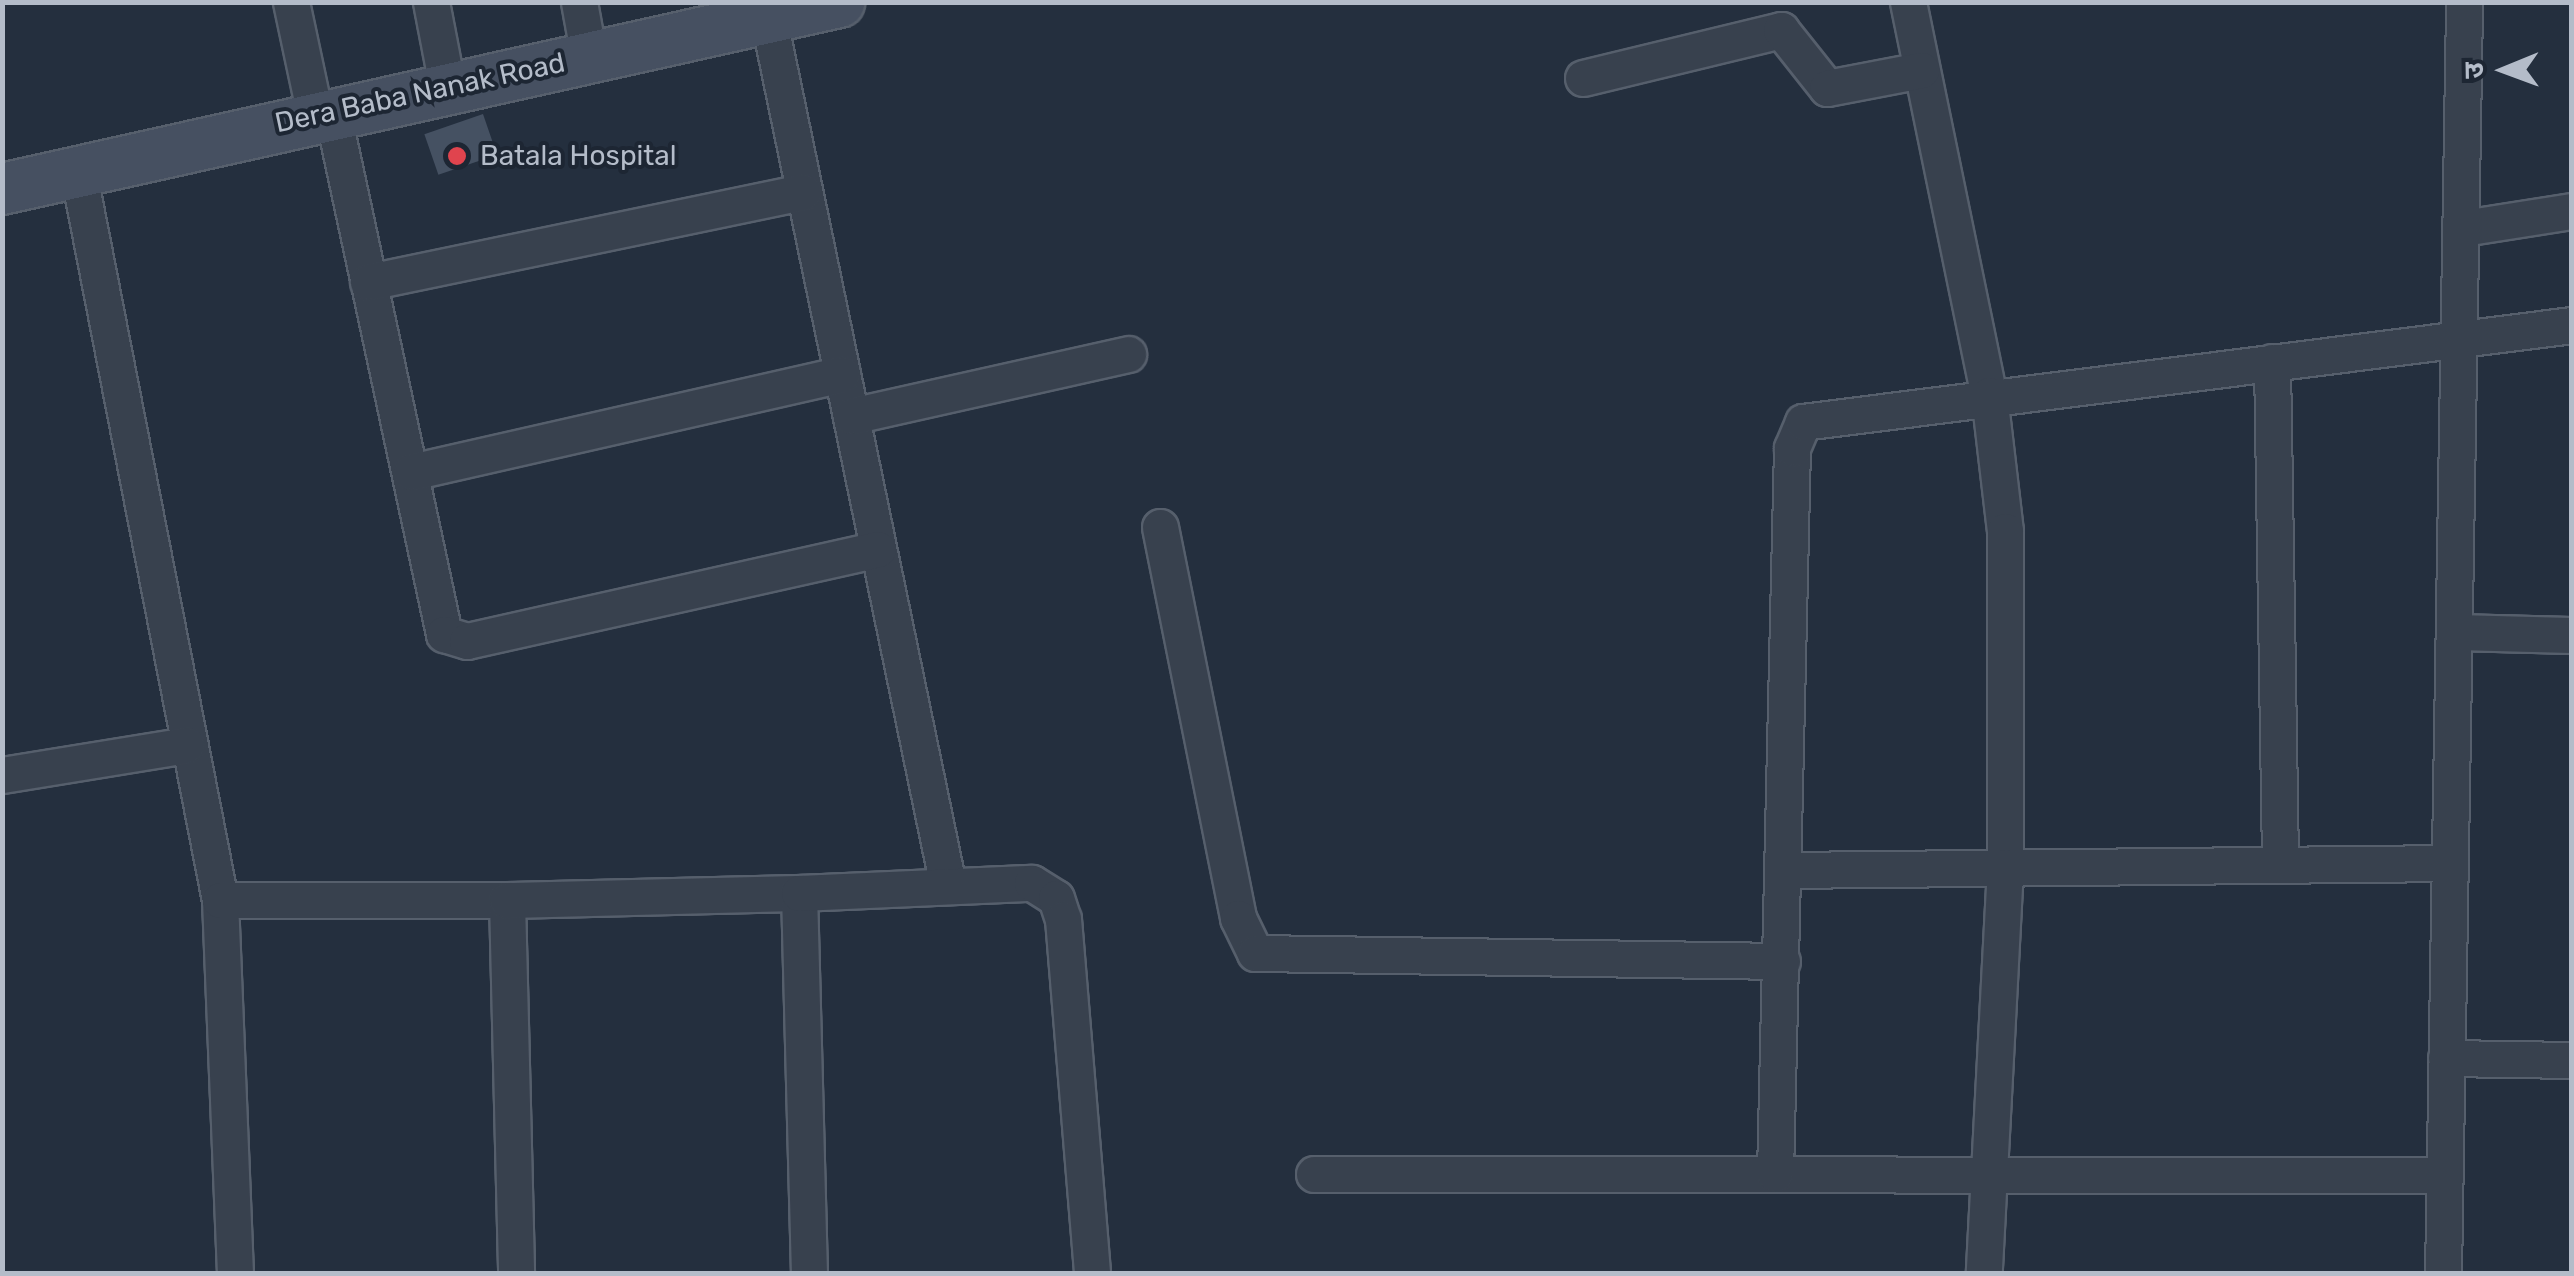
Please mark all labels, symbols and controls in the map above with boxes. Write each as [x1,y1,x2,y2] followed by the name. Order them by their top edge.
[2454,20,2554,120] north arrow
[272,46,568,140] street label: Dera Baba Nanak Road
[2457,62,2490,79] text: उ
[480,139,677,173] place label: Batala Hospital
[444,143,470,169] marker: Batala Hospital

